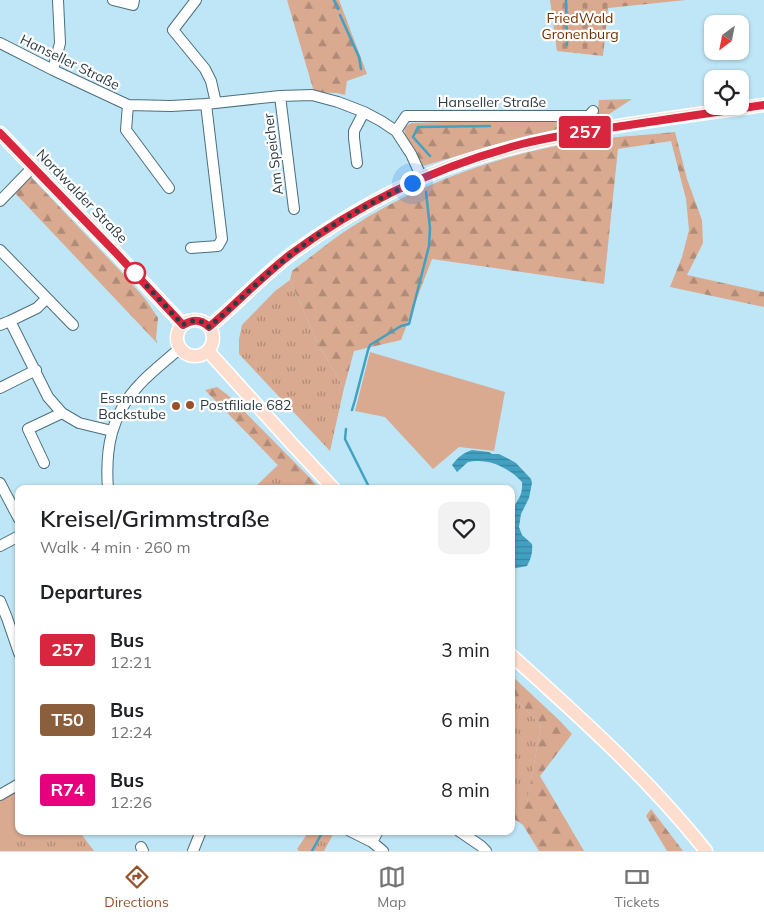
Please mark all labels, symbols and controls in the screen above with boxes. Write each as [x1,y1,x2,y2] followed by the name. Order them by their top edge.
[541,9,619,43] park label: FriedWald Gronenburg
[704,15,749,60] north arrow
[704,15,749,115] map controls
[17,30,123,94] street label: Hanseller Straße
[704,70,749,115] button: locate
[438,93,546,111] street label: Hanseller Straße
[259,111,287,196] street label: Am Speicher
[556,116,614,148] line badge: 257
[569,120,601,143] text: 257
[33,145,131,247] street label: Nordwalder Straße
[400,171,425,196] your location
[124,262,146,284] unlabelled marker
[98,389,166,423] place label: Essmanns Backstube
[200,396,292,414] place label: Postfiliale 682
[184,399,196,411] marker: Postfiliale 682
[170,400,182,412] marker: Essmanns Backstube
[438,502,490,554] button: heart
[40,503,270,533] text: Kreisel/Grimmstraße
[40,537,191,557] text: Walk · 4 min · 260 m
[40,580,142,604] text: Departures
[110,628,144,652] text: Bus
[51,638,84,661] text: 257
[441,638,490,662] text: 3 min
[110,652,152,672] text: 12:21
[110,698,144,722] text: Bus
[51,708,84,731] text: T50
[441,708,490,732] text: 6 min
[110,722,152,742] text: 12:24
[110,768,144,792] text: Bus
[50,778,85,801] text: R74
[441,778,490,802] text: 8 min
[110,792,152,812] text: 12:26
[104,863,169,911] tab: Directions
[377,863,406,911] tab: Map
[615,863,660,911] tab: Tickets

